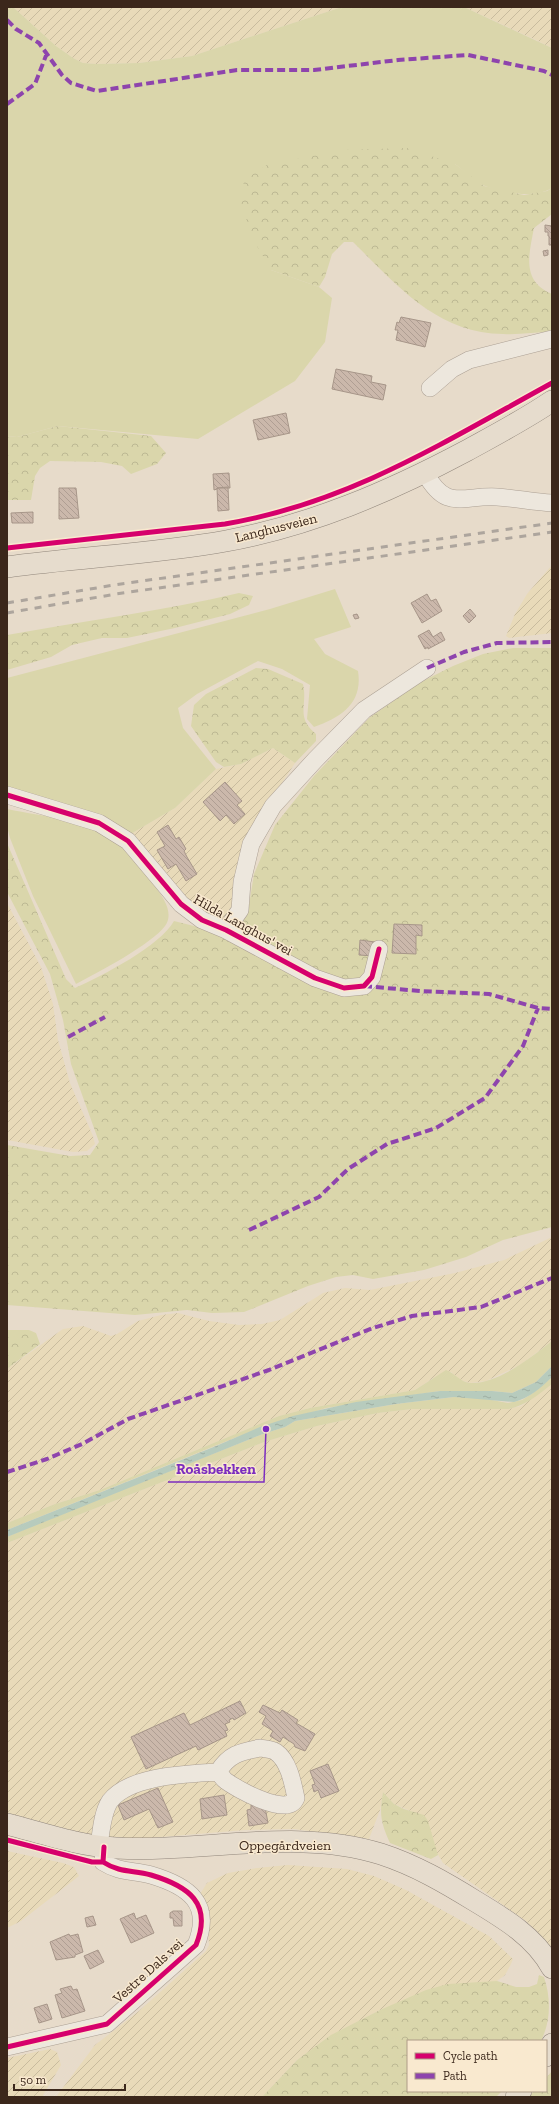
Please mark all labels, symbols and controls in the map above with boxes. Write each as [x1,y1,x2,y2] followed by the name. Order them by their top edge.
[233,510,319,546] street label: Langhusveien
[190,891,296,959] street label: Hilda Langhus' vei
[168,1455,264,1482] callout: Roåsbekken
[176,1460,256,1478] text: Roåsbekken
[239,1837,331,1854] street label: Oppegårdveien
[109,1935,187,2008] street label: Vestre Dals vei
[407,2040,547,2092] legend
[443,2049,498,2063] text: Cycle path
[14,2066,125,2092] scale bar
[443,2069,467,2083] text: Path
[20,2073,47,2087] text: 50 m

